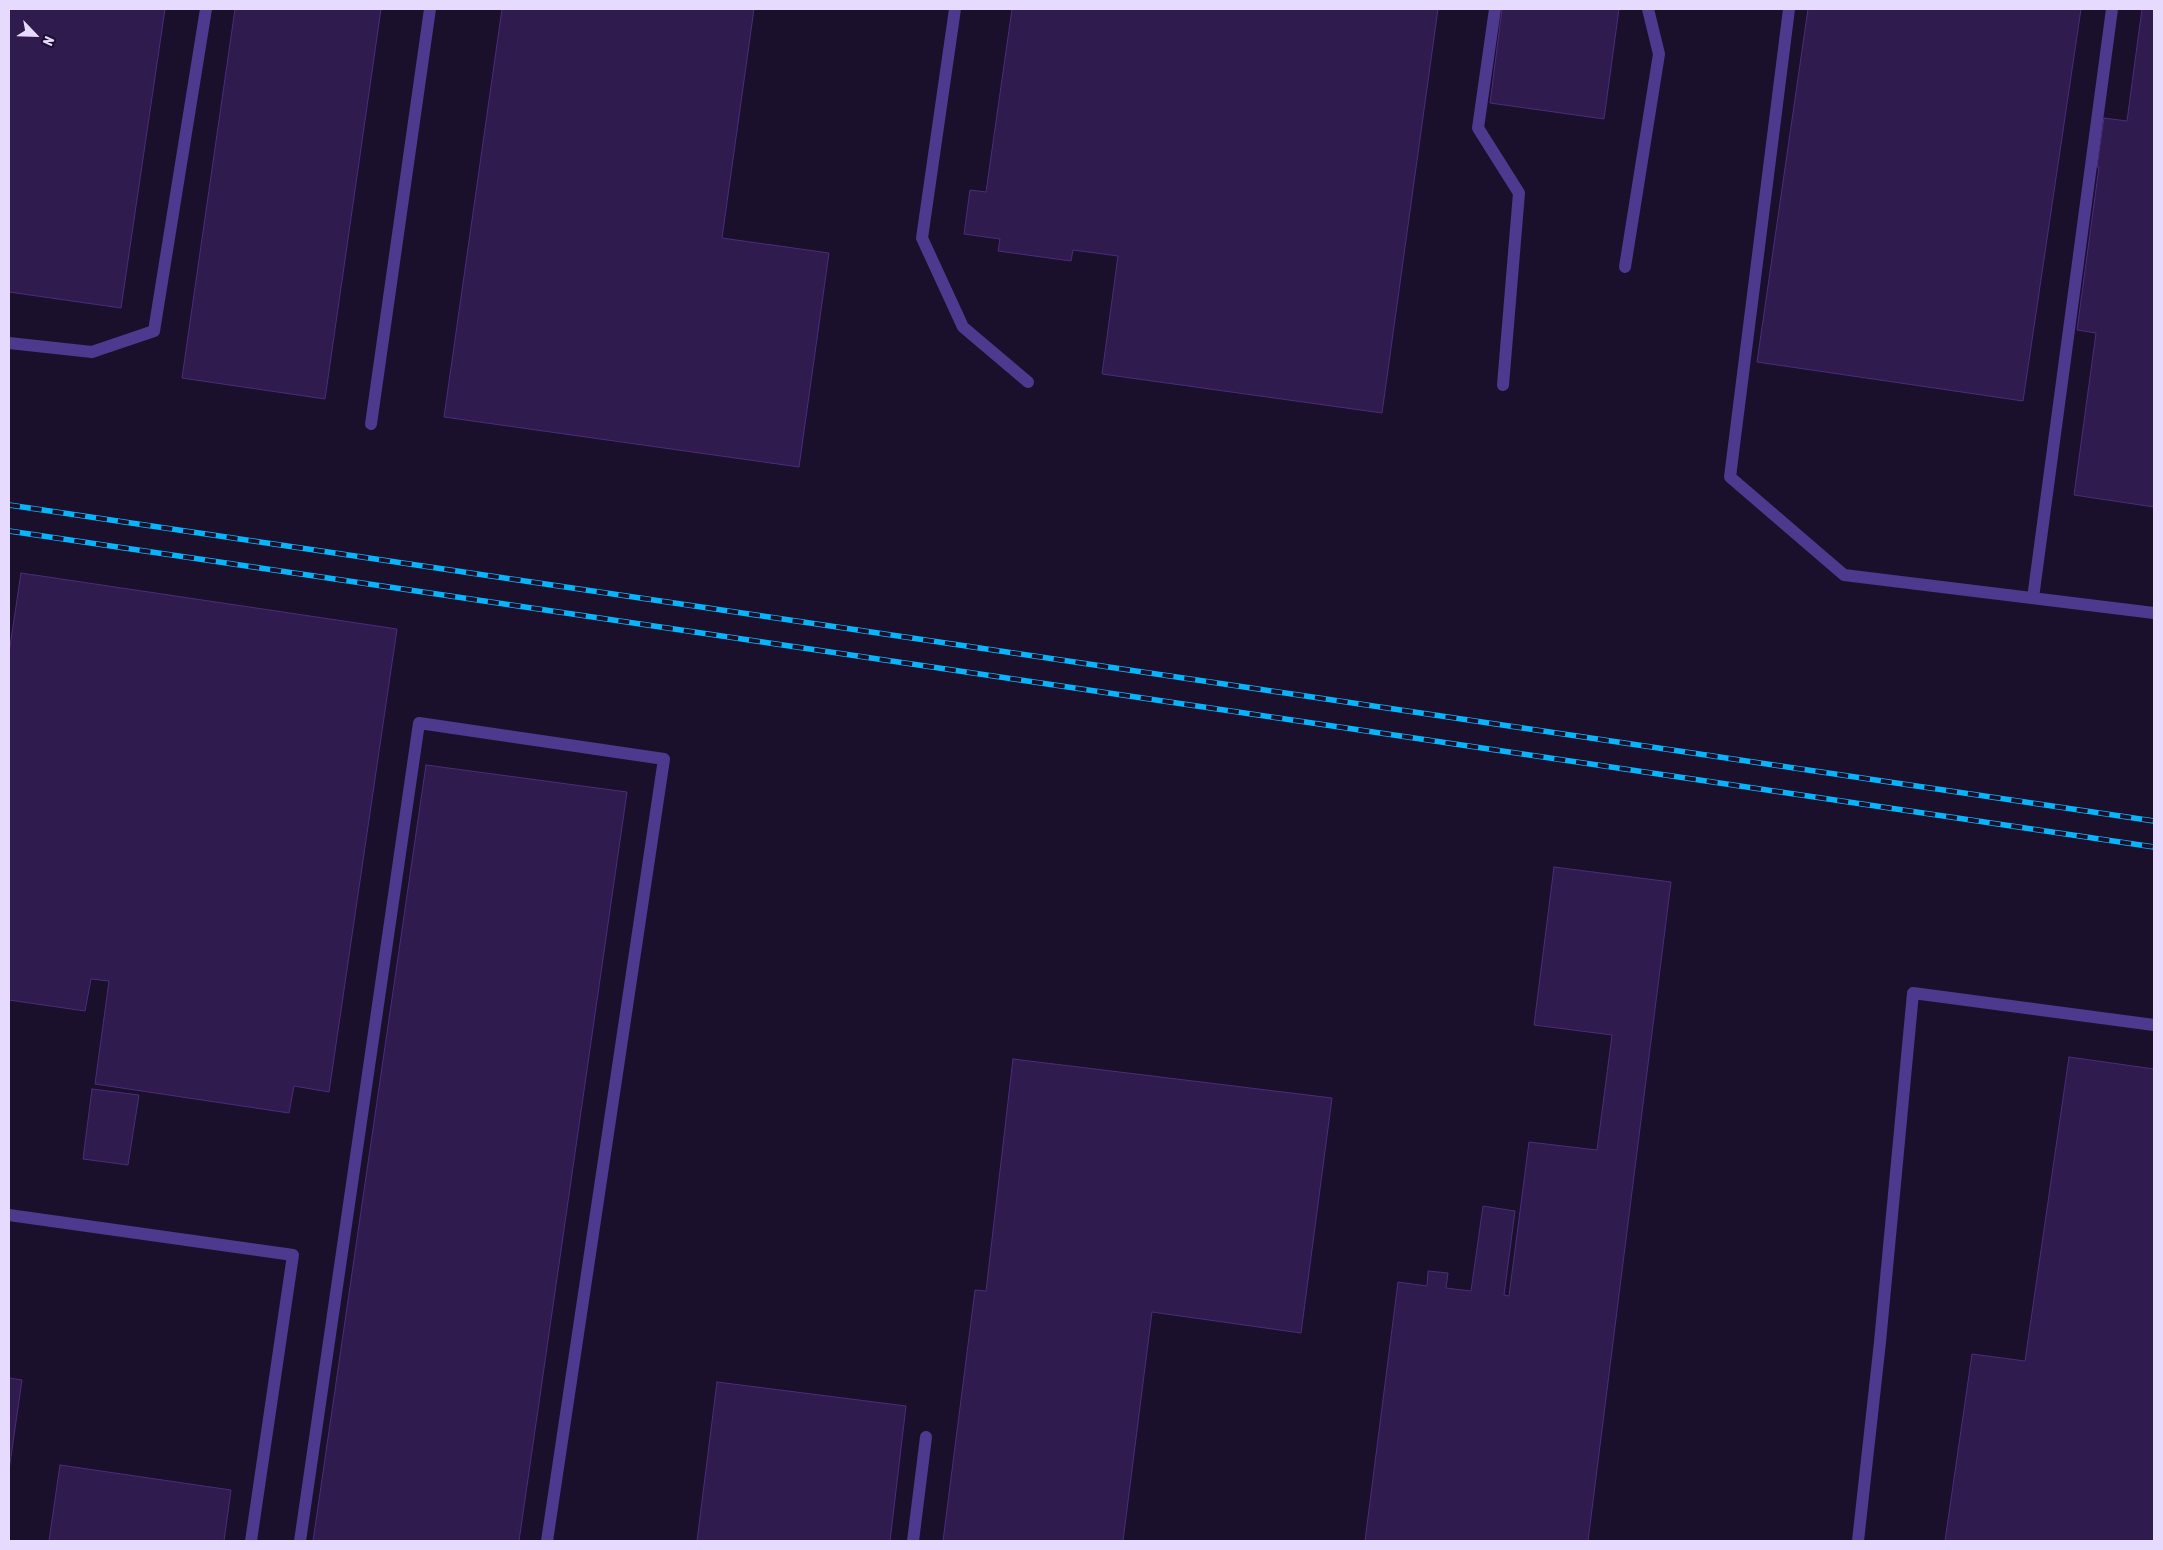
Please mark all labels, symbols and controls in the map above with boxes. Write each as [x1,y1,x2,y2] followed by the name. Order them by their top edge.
[10,10,60,60] north arrow
[40,34,58,48] text: N

